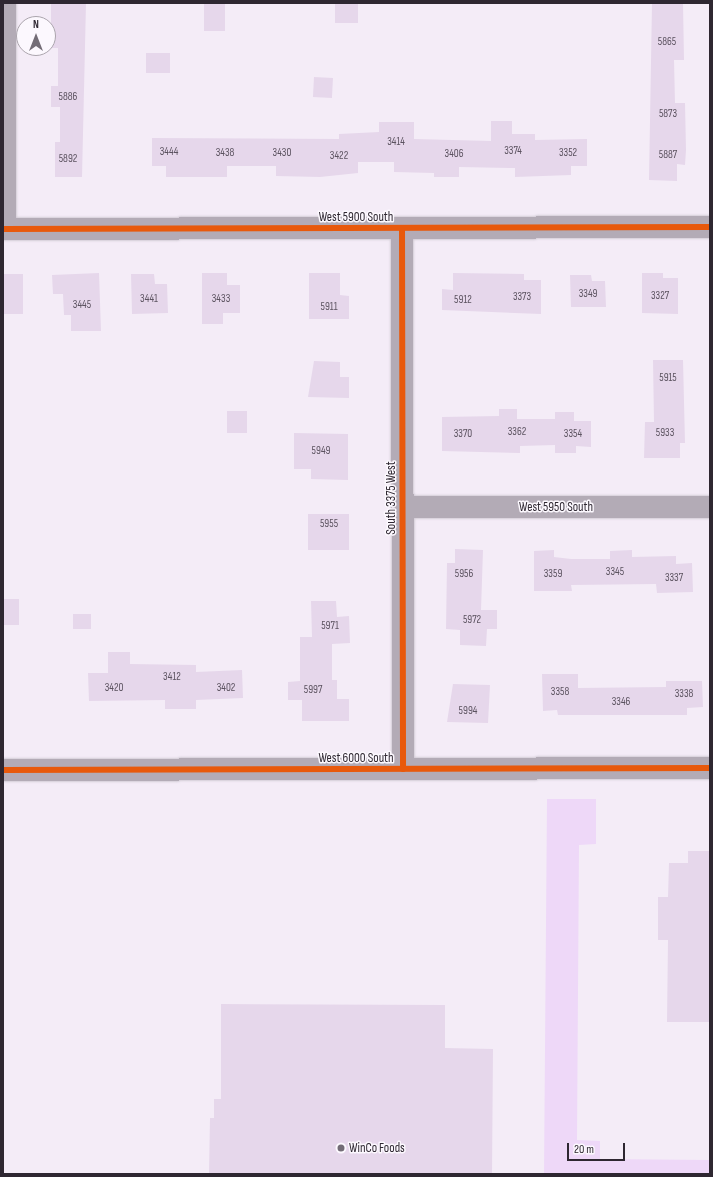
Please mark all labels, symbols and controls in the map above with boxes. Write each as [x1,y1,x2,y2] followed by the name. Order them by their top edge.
[16,16,56,56] north arrow
[33,18,39,31] text: N
[658,35,676,49] house number: 5865
[59,90,77,104] house number: 5886
[659,107,677,121] house number: 5873
[387,135,405,149] house number: 3414
[504,144,522,158] house number: 3374
[160,145,178,159] house number: 3444
[216,146,234,160] house number: 3438
[273,146,291,160] house number: 3430
[559,146,577,160] house number: 3352
[445,147,463,161] house number: 3406
[659,148,677,162] house number: 5887
[330,149,348,163] house number: 3422
[59,152,77,166] house number: 5892
[319,209,393,225] street label: West 5900 South
[579,287,597,301] house number: 3349
[651,289,669,303] house number: 3327
[513,290,531,304] house number: 3373
[140,292,158,306] house number: 3441
[212,292,230,306] house number: 3433
[454,293,472,307] house number: 5912
[73,298,91,312] house number: 3445
[321,300,337,314] house number: 5911
[659,371,677,385] house number: 5915
[508,425,526,439] house number: 3362
[656,426,674,440] house number: 5933
[454,427,472,441] house number: 3370
[564,427,582,441] house number: 3354
[312,444,330,458] house number: 5949
[383,461,399,535] street label: South 3375 West
[519,499,593,515] street label: West 5950 South
[320,517,338,531] house number: 5955
[606,565,624,579] house number: 3345
[455,567,473,581] house number: 5956
[544,567,562,581] house number: 3359
[665,571,683,585] house number: 3337
[463,613,481,627] house number: 5972
[321,619,339,633] house number: 5971
[163,670,181,684] house number: 3412
[105,681,123,695] house number: 3420
[217,681,235,695] house number: 3402
[304,683,322,697] house number: 5997
[551,685,569,699] house number: 3358
[675,687,693,701] house number: 3338
[612,695,630,709] house number: 3346
[459,704,477,718] house number: 5994
[318,750,394,766] street label: West 6000 South
[569,1135,627,1161] scale bar
[349,1140,405,1156] place label: WinCo Foods
[574,1142,594,1157] text: 20 m
[336,1143,346,1153] marker: WinCo Foods

